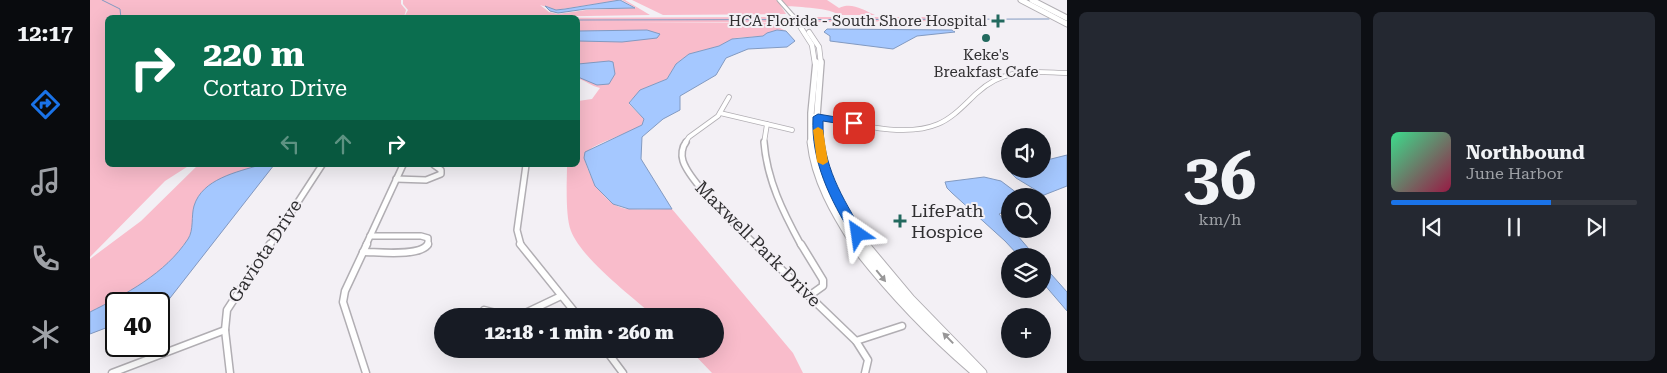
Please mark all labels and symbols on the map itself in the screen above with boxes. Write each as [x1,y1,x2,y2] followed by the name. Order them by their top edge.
[729,12,987,30] place label: HCA Florida - South Shore Hospital
[991,14,1005,28] marker: HCA Florida - South Shore Hospital
[980,32,992,44] marker: Keke's Breakfast Cafe
[934,46,1038,81] place label: Keke's Breakfast Cafe
[833,102,875,144] pin
[691,176,826,311] street label: Maxwell Park Drive
[223,195,306,306] street label: Gaviota Drive
[911,200,984,242] place label: LifePath Hospice
[831,207,883,259] position arrow
[893,214,907,228] marker: LifePath Hospice
[875,270,886,283] one-way arrow
[105,292,170,357] speed limit sign: 40
[942,332,954,344] one-way arrow

